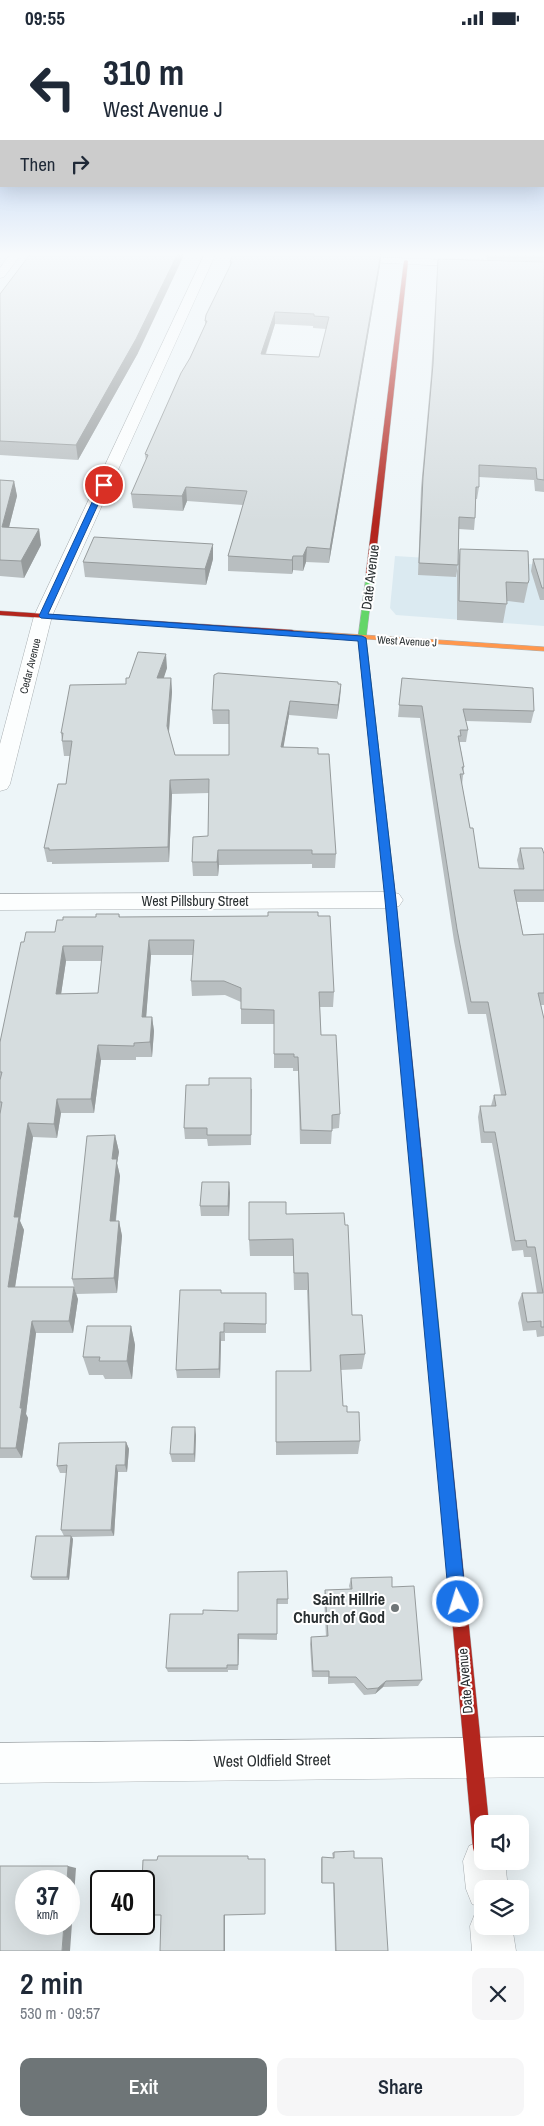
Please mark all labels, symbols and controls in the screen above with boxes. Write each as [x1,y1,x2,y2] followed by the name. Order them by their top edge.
[25,5,65,31] text: 09:55
[103,49,184,96] text: 310 m
[20,55,85,120] icon: left
[103,94,223,124] text: West Avenue J
[66,150,94,178] icon: right
[20,151,56,177] text: Then
[83,464,125,506] pin
[90,471,118,499] icon: arrive
[357,543,383,611] street label: Date Avenue
[377,632,437,650] street label: West Avenue J
[16,637,44,695] street label: Cedar Avenue
[142,892,249,910] street label: West Pillsbury Street
[431,1575,483,1627] position arrow
[293,1588,385,1628] place label: Saint Hillrie Church of God
[389,1602,401,1614] marker: Saint Hillrie Church of God
[453,1648,477,1714] street label: Date Avenue
[213,1748,331,1772] street label: West Oldfield Street
[474,1815,529,1935] map controls
[474,1815,529,1870] button: sound
[90,1870,155,1935] speed limit sign: 40
[36,1879,59,1913] text: 37
[474,1880,529,1935] button: layers
[37,1907,58,1923] text: km/h
[20,1963,83,2003] text: 2 min
[472,1968,524,2020] button: close
[20,2002,100,2024] text: 530 m · 09:57
[20,2058,267,2116] button: Exit
[277,2058,524,2116] button: Share

